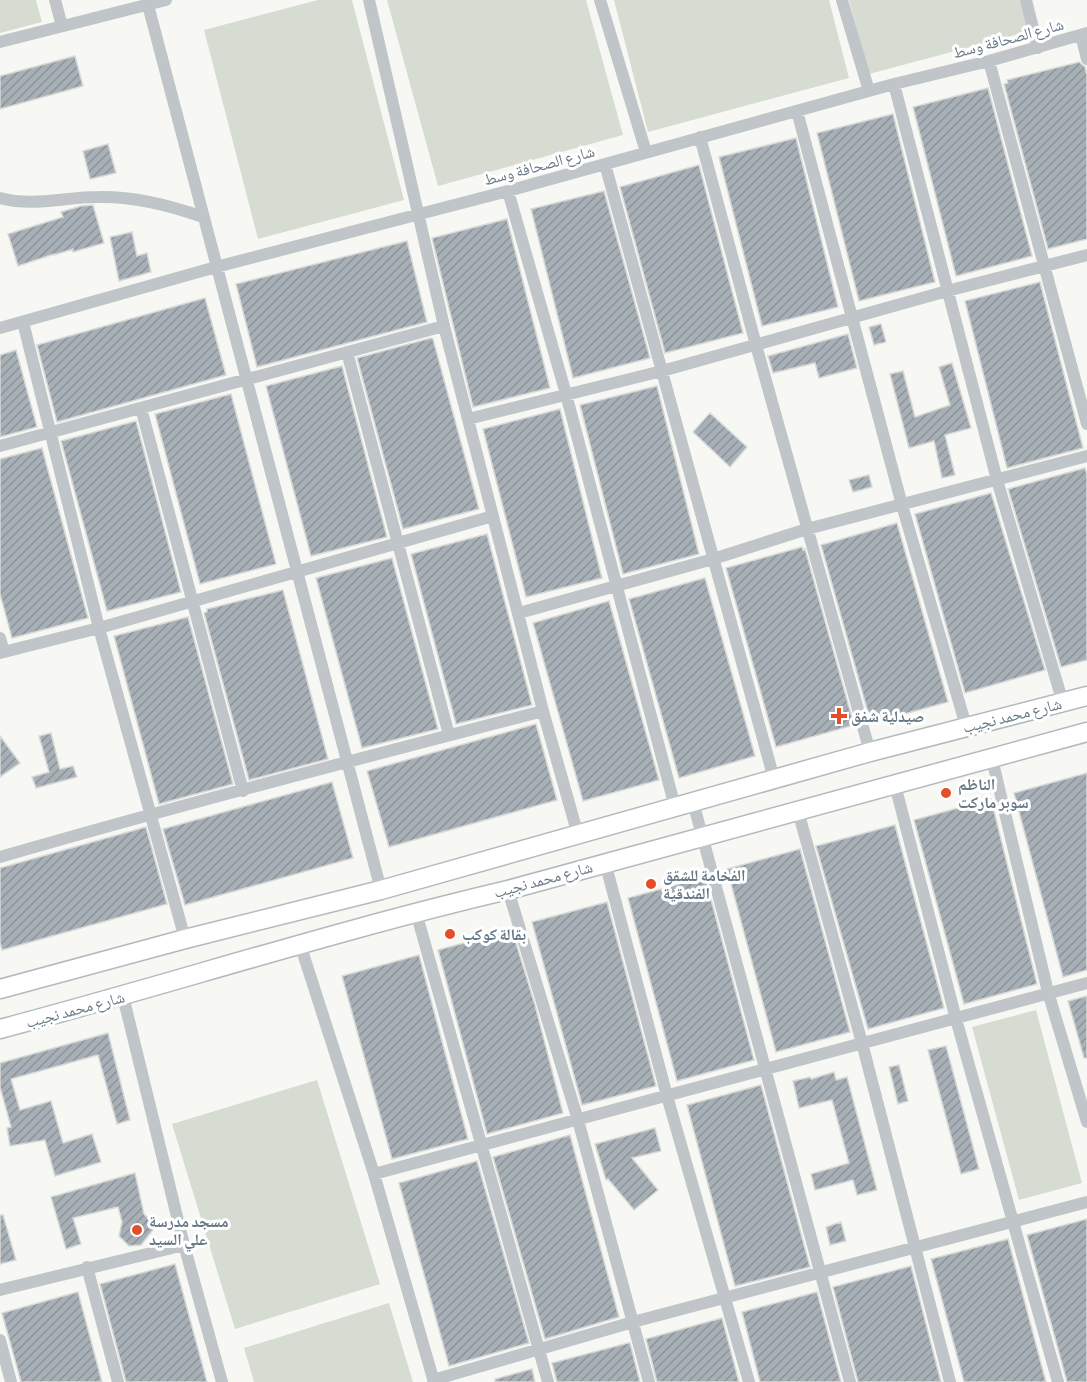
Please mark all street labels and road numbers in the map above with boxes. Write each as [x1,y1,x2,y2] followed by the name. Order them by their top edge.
[951,15,1066,63] street label: شارع الصحافة وسط
[482,142,597,190] street label: شارع الصحافة وسط
[961,695,1064,738] street label: شارع محمد نجيب
[492,858,595,903] street label: شارع محمد نجيب
[24,988,127,1033] street label: شارع محمد نجيب

